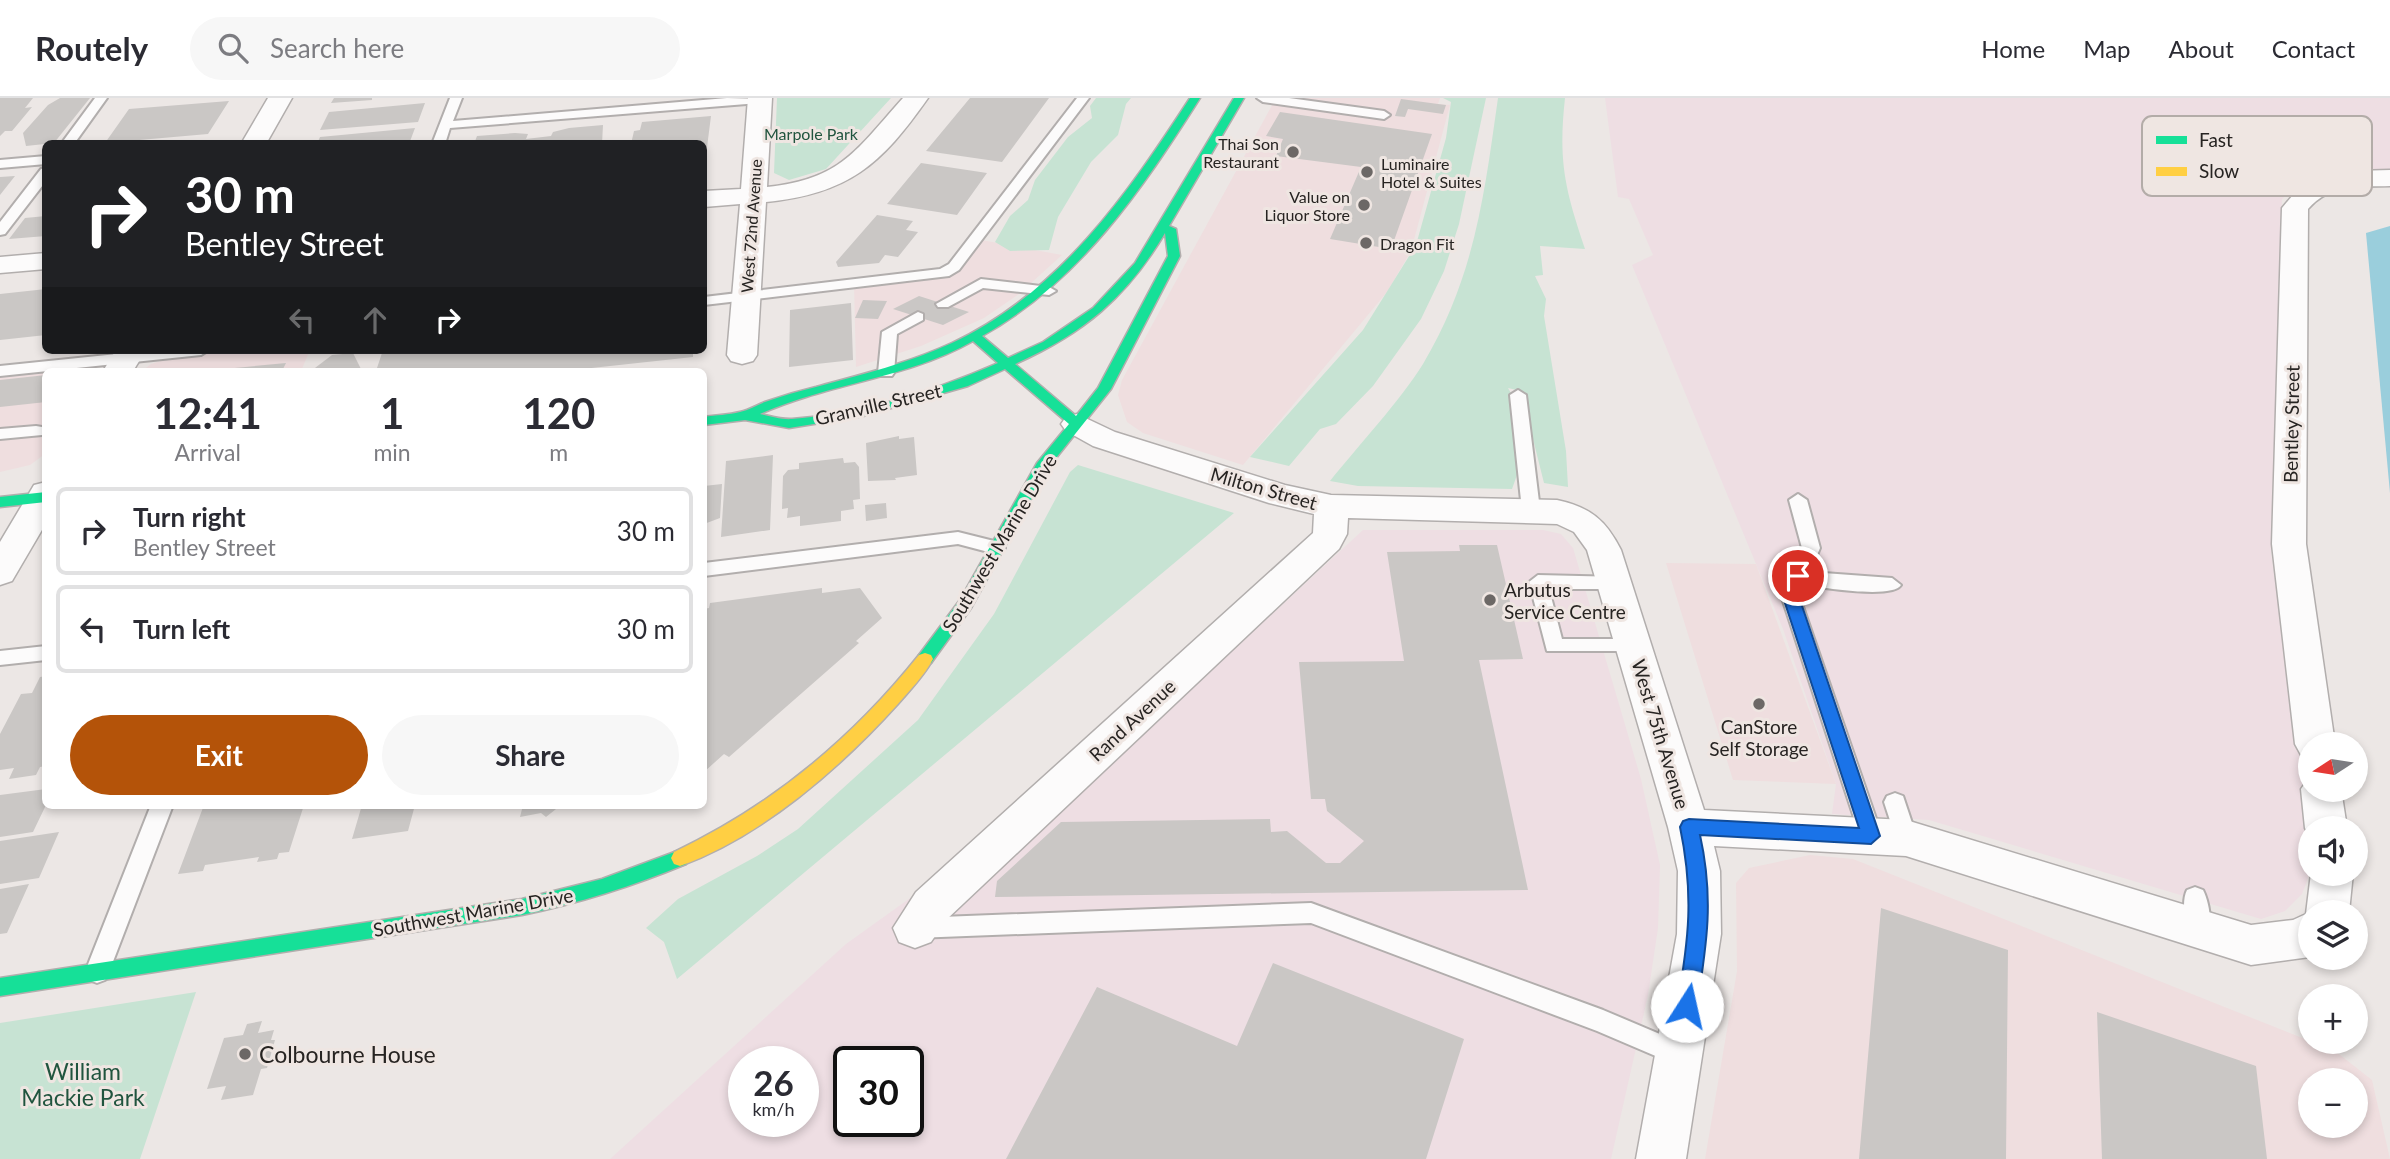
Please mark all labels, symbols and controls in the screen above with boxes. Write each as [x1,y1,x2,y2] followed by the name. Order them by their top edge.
[190,17,680,80] search box
[35,28,148,68] text: Routely
[214,29,252,67] icon: search
[270,32,404,64] text: Search here
[1981,34,2045,63] text: Home
[2083,34,2131,63] text: Map
[2169,34,2234,63] text: About
[2272,34,2355,63] text: Contact
[2142,116,2372,196] legend
[764,124,859,143] park label: Marpole Park
[2199,128,2233,151] text: Fast
[1203,134,1279,171] place label: Thai Son Restaurant
[1285,144,1301,160] marker: Thai Son Restaurant
[1381,154,1482,191] place label: Luminaire Hotel & Suites
[737,159,765,293] street label: West 72nd Avenue
[2199,159,2239,182] text: Slow
[1359,164,1375,180] marker: Luminaire Hotel & Suites
[185,165,295,223] text: 30 m
[70,168,161,259] icon: right
[1264,187,1350,224] place label: Value on Liquor Store
[1356,197,1372,213] marker: Value on Liquor Store
[185,224,384,263] text: Bentley Street
[1380,234,1455,253] place label: Dragon Fit
[1358,235,1374,251] marker: Dragon Fit
[283,301,321,339] icon: left
[356,301,394,339] icon: ahead
[429,301,467,339] icon: right
[2278,365,2304,483] street label: Bentley Street
[813,378,943,430] street label: Granville Street
[154,388,262,438] text: 12:41
[380,388,404,438] text: 1
[522,388,595,438] text: 120
[175,438,241,466] text: Arrival
[373,438,411,466] text: min
[549,438,568,466] text: m
[937,450,1061,636] street label: Southwest Marine Drive
[1208,462,1320,514] street label: Milton Street
[133,501,246,533] text: Turn right
[74,512,112,550] icon: right
[617,515,675,547] text: 30 m
[133,533,276,561] text: Bentley Street
[1768,546,1828,606] pin
[1779,557,1817,595] icon: arrive
[1504,578,1626,623] place label: Arbutus Service Centre
[1482,592,1498,608] marker: Arbutus Service Centre
[74,610,112,648] icon: left
[133,613,230,645] text: Turn left
[617,613,675,645] text: 30 m
[1627,656,1695,812] street label: West 75th Avenue
[1084,674,1180,766] street label: Rand Avenue
[1751,696,1767,712] marker: CanStore Self Storage
[70,715,368,795] button: Exit
[382,715,679,795] button: Share
[1709,715,1809,760] place label: CanStore Self Storage
[2298,732,2368,802] north arrow
[2298,732,2368,1138] map controls
[2298,816,2368,886] button: sound
[371,883,575,941] street label: Southwest Marine Drive
[2298,900,2368,970] button: layers
[1650,969,1724,1043] position arrow
[2298,984,2368,1054] button: +
[259,1040,436,1068] place label: Colbourne House
[237,1046,253,1062] marker: Colbourne House
[833,1046,924,1137] speed limit sign: 30
[21,1057,145,1111] park label: William Mackie Park
[753,1061,794,1103] text: 26
[2298,1068,2368,1138] button: −
[752,1098,795,1120] text: km/h

